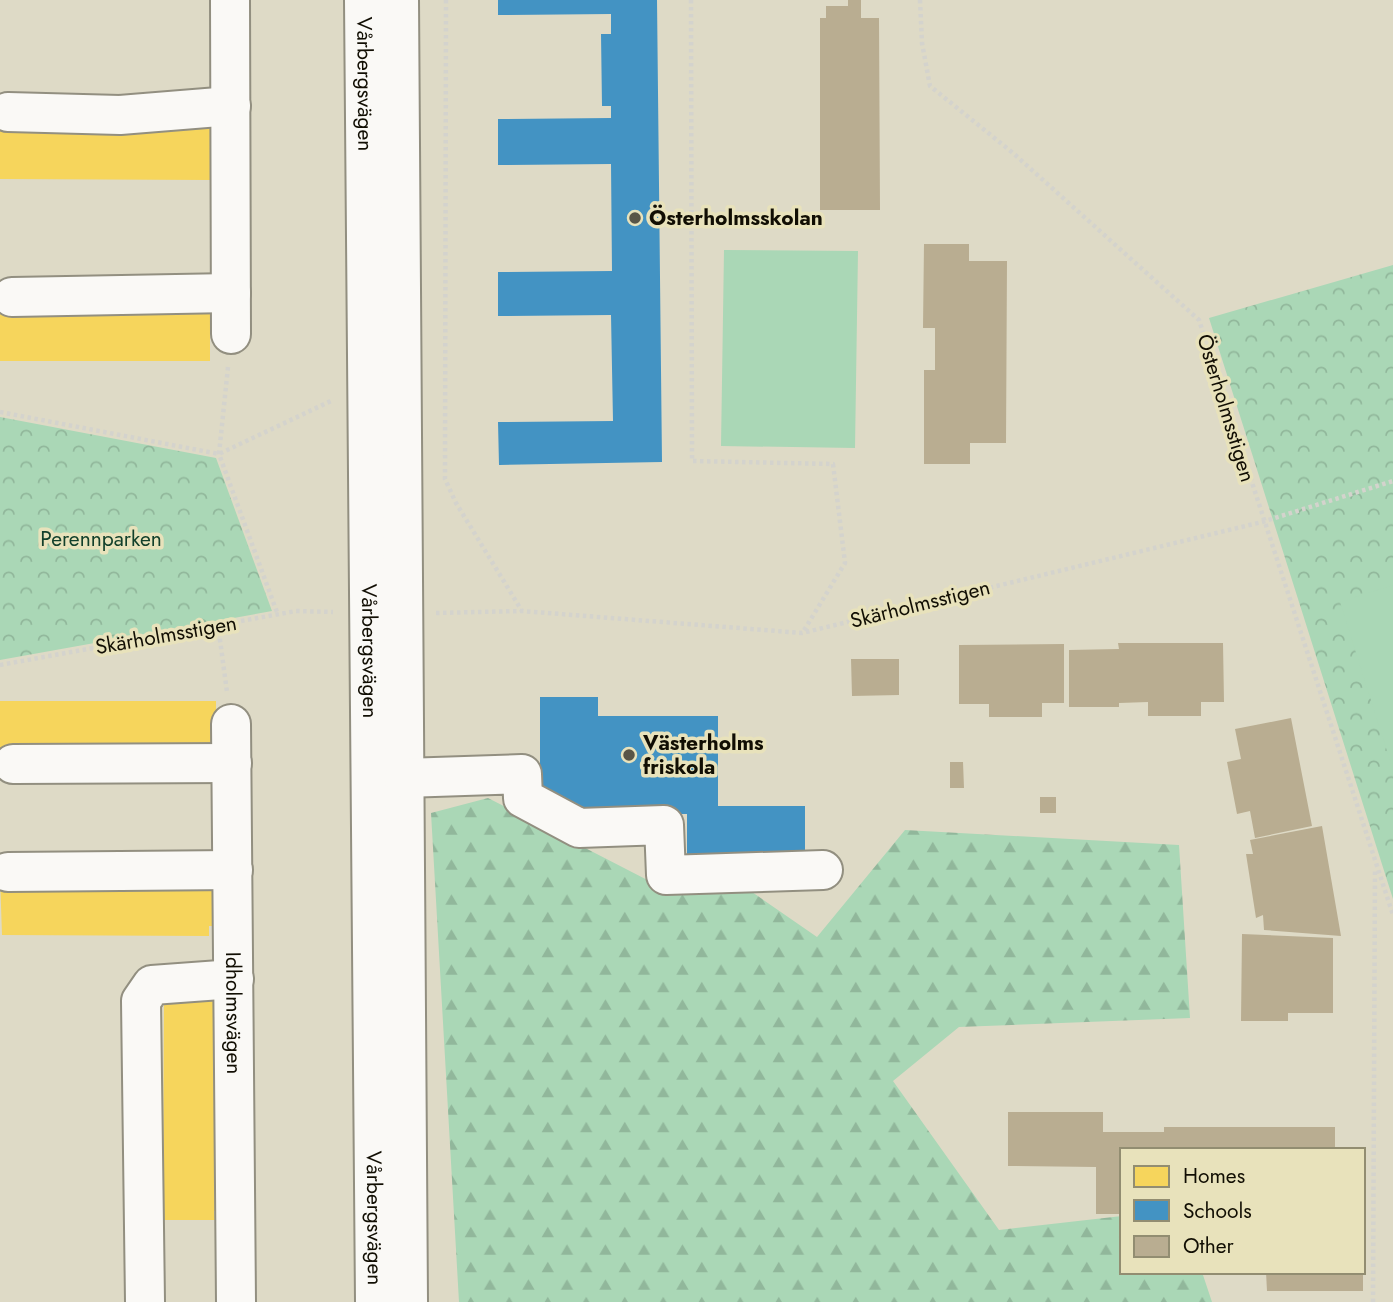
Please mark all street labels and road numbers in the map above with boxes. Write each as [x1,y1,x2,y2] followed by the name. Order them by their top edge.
[349,17,380,151] street label: Vårbergsvägen
[1189,330,1263,486] street label: Österholmsstigen
[847,572,993,636] street label: Skärholmsstigen
[354,584,385,718] street label: Vårbergsvägen
[93,608,239,662] street label: Skärholmsstigen
[218,952,249,1074] street label: Idholmsvägen
[359,1151,390,1285] street label: Vårbergsvägen

